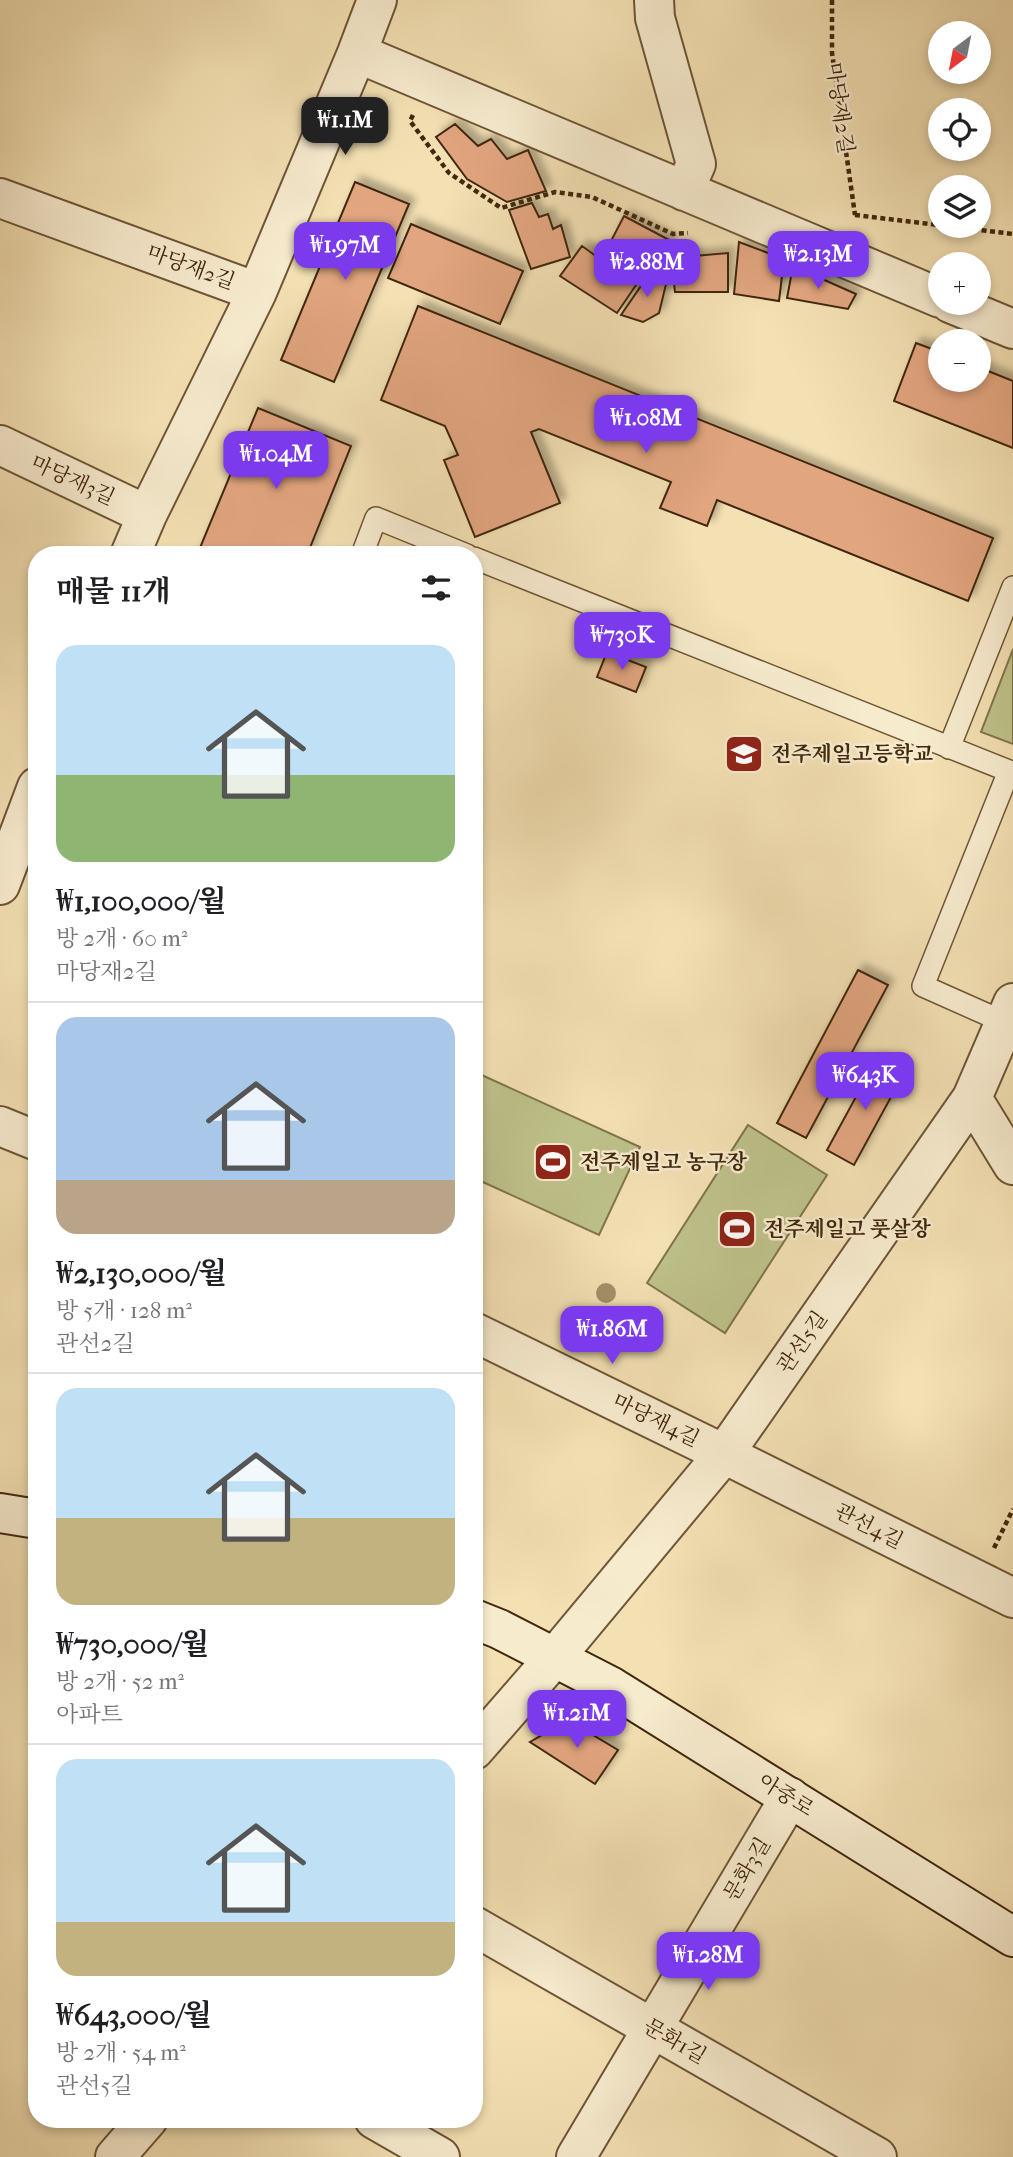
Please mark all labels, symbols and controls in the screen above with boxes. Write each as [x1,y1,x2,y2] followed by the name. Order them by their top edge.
[928,21,990,84] north arrow
[928,21,991,392] map controls
[822,61,858,155] street label: 마당재2길
[296,97,394,157] pin: ₩1.1M
[928,98,991,161] button: locate
[317,106,373,133] text: ₩1.1M
[928,175,991,238] button: layers
[288,222,402,282] pin: ₩1.97M
[310,231,380,258] text: ₩1.97M
[761,232,875,291] pin: ₩2.13M
[144,240,238,294] street label: 마당재2길
[590,240,704,299] pin: ₩2.88M
[784,240,852,267] text: ₩2.13M
[610,248,684,275] text: ₩2.88M
[928,252,991,315] button: +
[928,329,991,392] button: −
[589,396,703,455] pin: ₩1.08M
[610,404,682,431] text: ₩1.08M
[219,432,333,491] pin: ₩1.04M
[239,440,313,467] text: ₩1.04M
[27,450,119,510] street label: 마당재3길
[417,569,455,607] icon: filters
[56,574,171,609] text: 매물 11개
[573,612,671,672] pin: ₩730K
[590,621,654,648] text: ₩730K
[193,691,319,817] icon: home
[723,733,765,775] school or university icon: 전주제일고등학교
[771,742,933,766] place label: 전주제일고등학교
[56,884,226,919] text: ₩1,100,000/월
[56,925,187,952] text: 방 2개 · 60 m²
[56,958,157,985] text: 마당재2길
[816,1052,914,1112] pin: ₩643K
[832,1061,898,1088] text: ₩643K
[193,1063,319,1189] icon: home
[532,1141,574,1183] sports icon: 전주제일고 농구장
[580,1150,748,1174] place label: 전주제일고 농구장
[716,1208,758,1250] sports icon: 전주제일고 풋살장
[764,1217,932,1241] place label: 전주제일고 풋살장
[56,1256,227,1291] text: ₩2,130,000/월
[56,1297,192,1324] text: 방 5개 · 128 m²
[555,1306,669,1366] pin: ₩1.86M
[772,1306,832,1378] street label: 관선5길
[576,1315,648,1342] text: ₩1.86M
[56,1330,134,1357] text: 관선2길
[609,1389,703,1451] street label: 마당재4길
[193,1434,319,1560] icon: home
[831,1499,907,1553] street label: 관선4길
[56,1627,209,1662] text: ₩730,000/월
[56,1668,184,1695] text: 방 2개 · 52 m²
[520,1690,634,1750] pin: ₩1.21M
[543,1699,611,1726] text: ₩1.21M
[56,1701,123,1728] text: 아파트
[754,1769,818,1821] street label: 아중로
[193,1805,319,1931] icon: home
[719,1833,775,1905] street label: 문화3길
[651,1932,765,1992] pin: ₩1.28M
[673,1941,743,1968] text: ₩1.28M
[56,1998,212,2033] text: ₩643,000/월
[639,2014,711,2068] street label: 문화1길
[56,2039,186,2066] text: 방 2개 · 54 m²
[56,2072,133,2099] text: 관선5길

